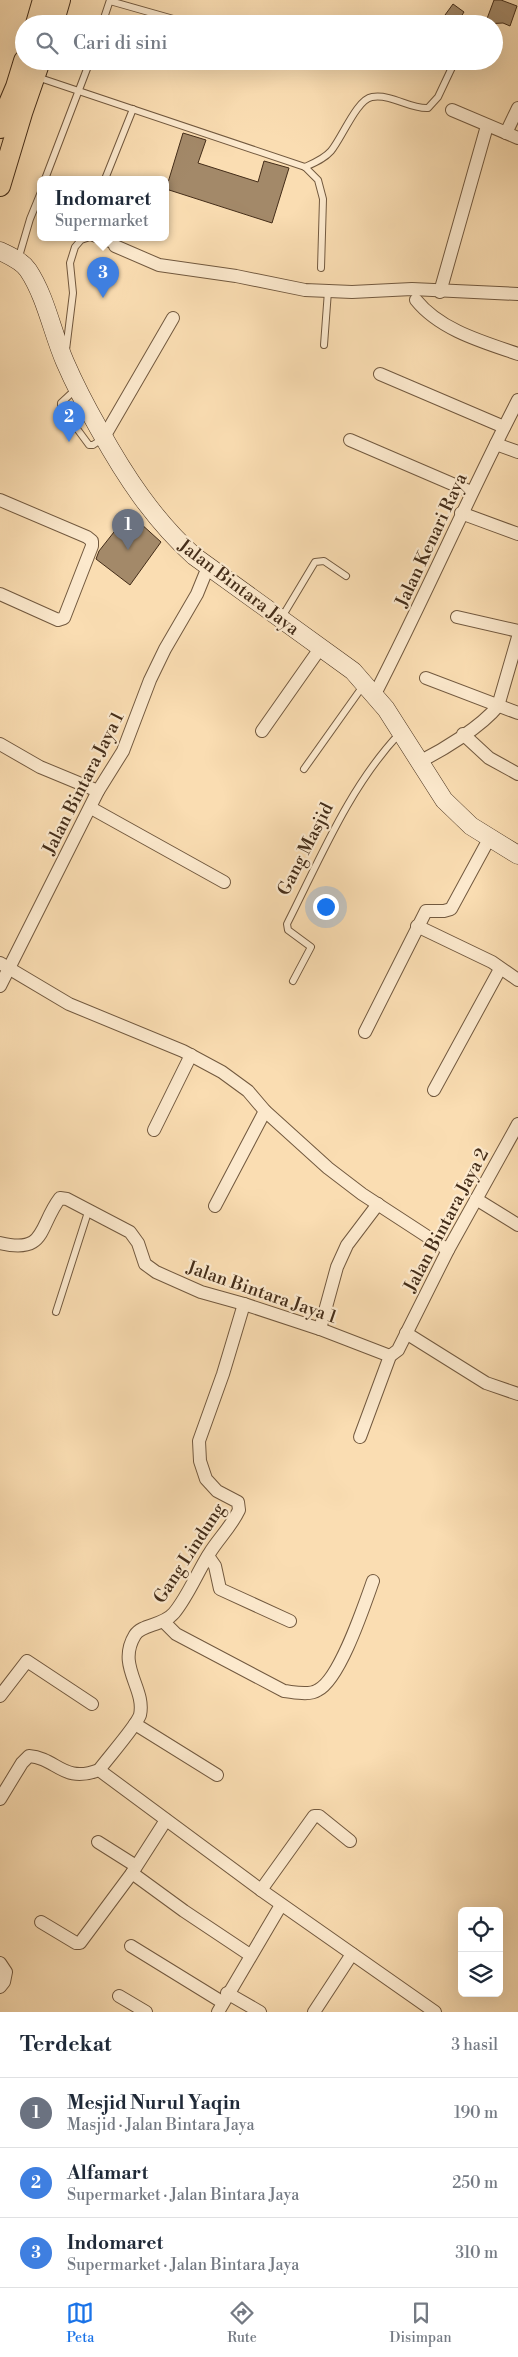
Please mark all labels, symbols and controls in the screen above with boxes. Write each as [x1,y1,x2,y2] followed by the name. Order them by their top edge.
[15,15,503,70] search box
[33,29,61,57] icon: search
[73,31,168,55] text: Cari di sini
[37,176,169,241] popup
[55,187,151,211] text: Indomaret
[55,211,149,231] text: Supermarket
[87,257,119,298] pin: 3
[53,401,85,442] pin: 2
[390,469,473,612] street label: Jalan Kenari Raya
[112,509,144,550] pin: 1
[173,534,304,641] street label: Jalan Bintara Jaya
[37,708,129,859] street label: Jalan Bintara Jaya 1
[272,798,339,900] street label: Gang Masjid
[313,894,339,920] your location
[398,1144,494,1297] street label: Jalan Bintara Jaya 2
[183,1256,340,1329] street label: Jalan Bintara Jaya 1
[148,1498,231,1608] street label: Gang Lindung
[458,1907,503,1997] map controls
[458,1907,503,1952] button: locate
[458,1952,503,1997] button: layers
[20,2032,111,2058] text: Terdekat
[451,2035,498,2055] text: 3 hasil
[67,2091,240,2115] text: Mesjid Nurul Yaqin
[32,2103,40,2123] text: 1
[454,2103,498,2123] text: 190 m
[67,2115,255,2135] text: Masjid · Jalan Bintara Jaya
[67,2161,148,2185] text: Alfamart
[31,2173,41,2193] text: 2
[452,2173,498,2193] text: 250 m
[67,2185,299,2205] text: Supermarket · Jalan Bintara Jaya
[67,2231,163,2255] text: Indomaret
[31,2243,41,2263] text: 3
[455,2243,498,2263] text: 310 m
[67,2255,299,2275] text: Supermarket · Jalan Bintara Jaya
[66,2299,94,2347] tab: Peta
[227,2299,257,2347] tab: Rute
[390,2299,452,2347] tab: Disimpan

